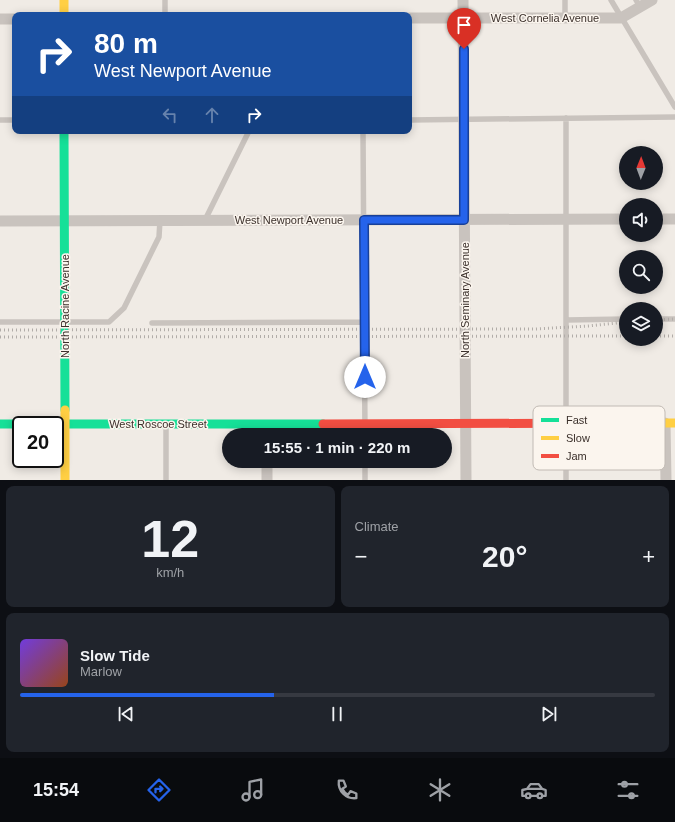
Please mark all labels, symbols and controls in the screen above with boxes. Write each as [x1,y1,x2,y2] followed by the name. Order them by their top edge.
[447,8,481,49] pin
[491,12,599,24] street label: West Cornelia Avenue
[453,14,475,36] icon: arrive
[28,28,80,80] icon: right
[94,28,158,59] text: 80 m
[94,61,271,81] text: West Newport Avenue
[159,104,181,126] icon: left
[201,104,223,126] icon: ahead
[243,104,265,126] icon: right
[619,146,663,190] north arrow
[619,146,663,346] map controls
[619,198,663,242] button: sound
[235,214,343,226] street label: West Newport Avenue
[459,242,471,358] street label: North Seminary Avenue
[619,250,663,294] button: search
[59,254,71,358] street label: North Racine Avenue
[619,302,663,346] button: layers
[344,356,386,398] position arrow
[533,406,665,470] legend
[566,414,587,426] text: Fast
[12,416,64,468] speed limit sign: 20
[109,418,207,430] street label: West Roscoe Street
[566,432,590,444] text: Slow
[264,439,410,456] text: 15:55 · 1 min · 220 m
[566,450,587,462] text: Jam
[141,510,199,568] text: 12
[355,519,399,534] text: Climate
[482,540,527,573] text: 20°
[355,544,367,569] text: −
[642,544,655,569] text: +
[156,565,184,580] text: km/h
[80,647,150,664] text: Slow Tide
[80,664,122,679] text: Marlow
[115,703,137,725] icon: previous
[326,703,348,725] icon: pause
[538,703,560,725] icon: next
[145,776,173,804] icon: directions
[239,776,267,804] icon: music
[333,776,361,804] icon: phone
[426,776,454,804] icon: climate
[520,776,548,804] icon: car
[614,776,642,804] icon: filters
[33,780,79,800] text: 15:54

